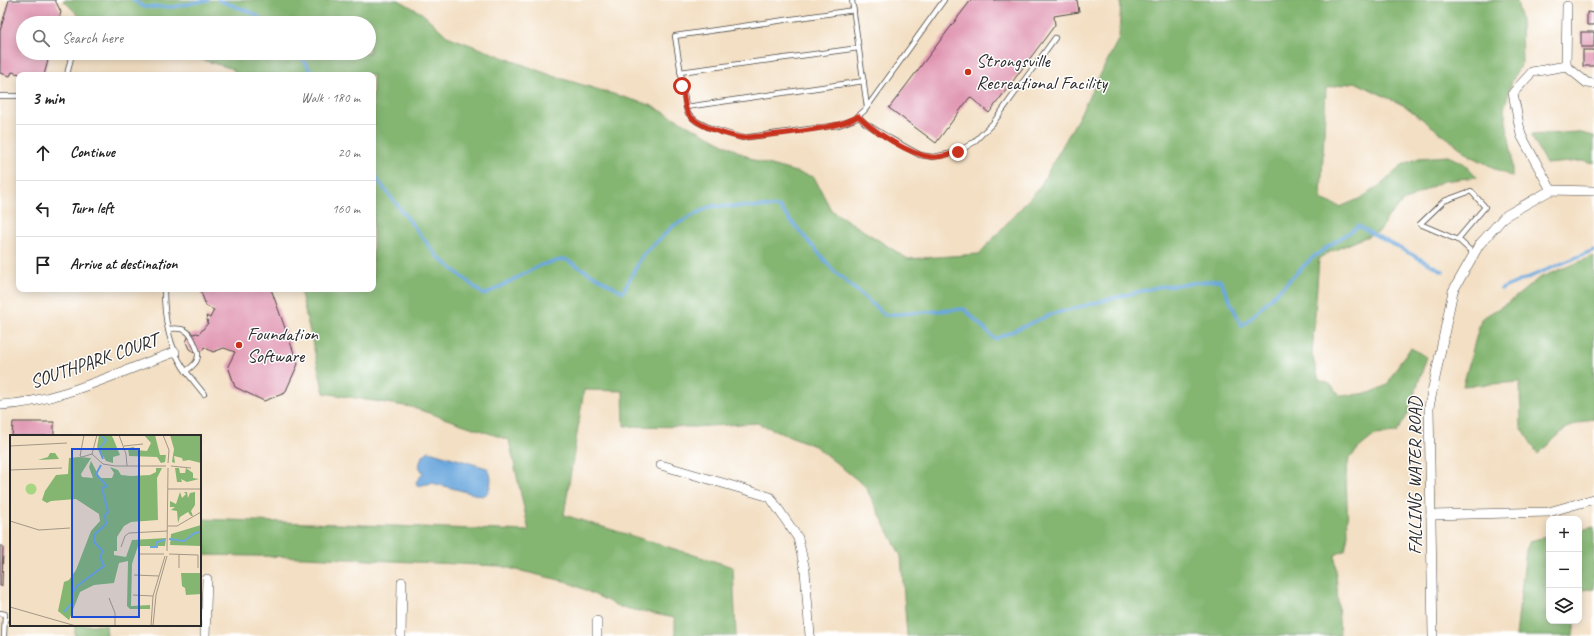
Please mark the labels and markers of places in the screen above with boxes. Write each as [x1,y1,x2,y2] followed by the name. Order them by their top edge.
[976,49,1108,95] place label: Strongsville Recreational Facility
[963,67,973,77] marker: Strongsville Recreational Facility
[247,322,318,368] place label: Foundation Software
[234,340,244,350] marker: Foundation Software

